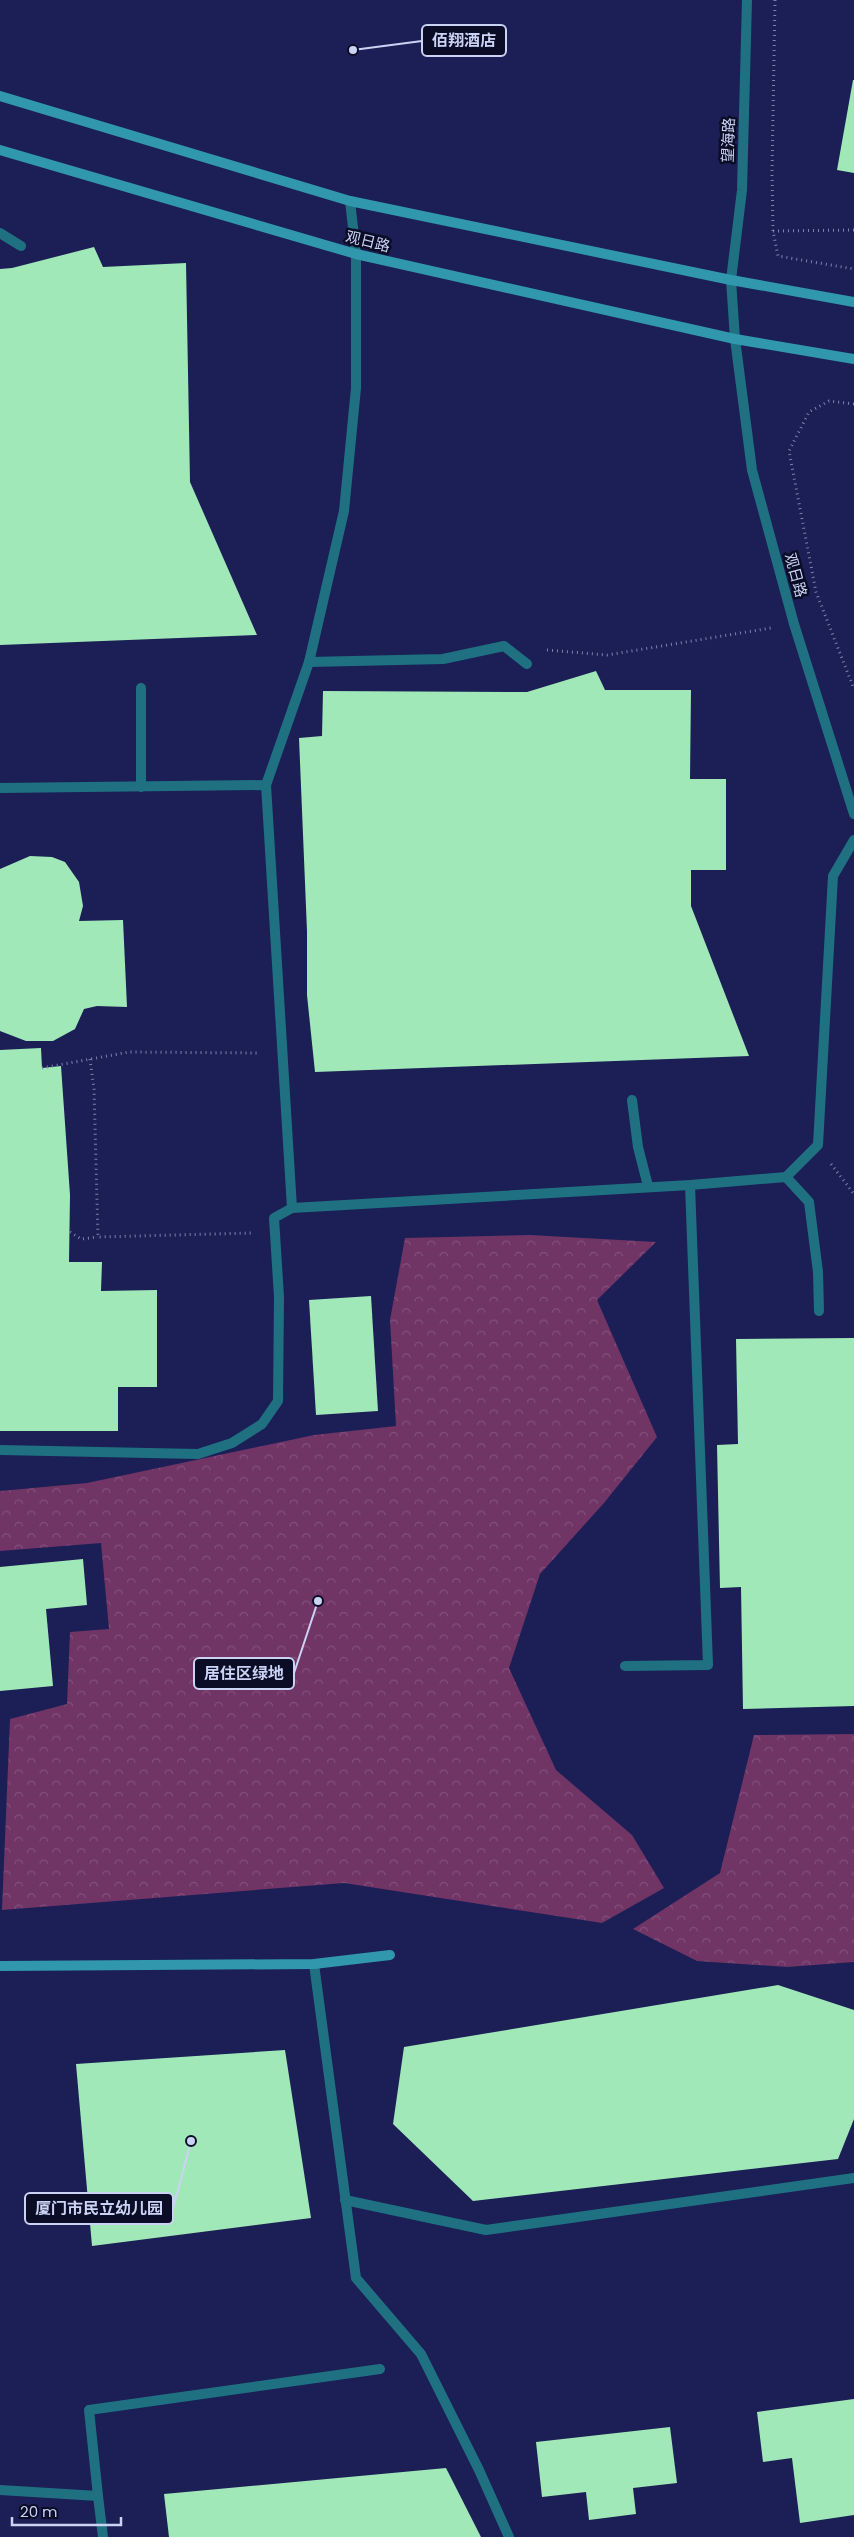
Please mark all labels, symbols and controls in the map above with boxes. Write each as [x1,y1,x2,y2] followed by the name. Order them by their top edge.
[422,25,506,56] callout: 佰翔酒店
[432,29,496,52] text: 佰翔酒店
[717,117,739,163] street label: 望海路
[344,225,392,257] street label: 观日路
[780,551,812,599] street label: 观日路
[194,1658,294,1689] callout: 居住区绿地
[204,1662,284,1685] text: 居住区绿地
[25,2193,173,2224] callout: 厦门市民立幼儿园
[35,2197,163,2220] text: 厦门市民立幼儿园
[12,2494,121,2526] scale bar
[20,2501,58,2522] text: 20 m

